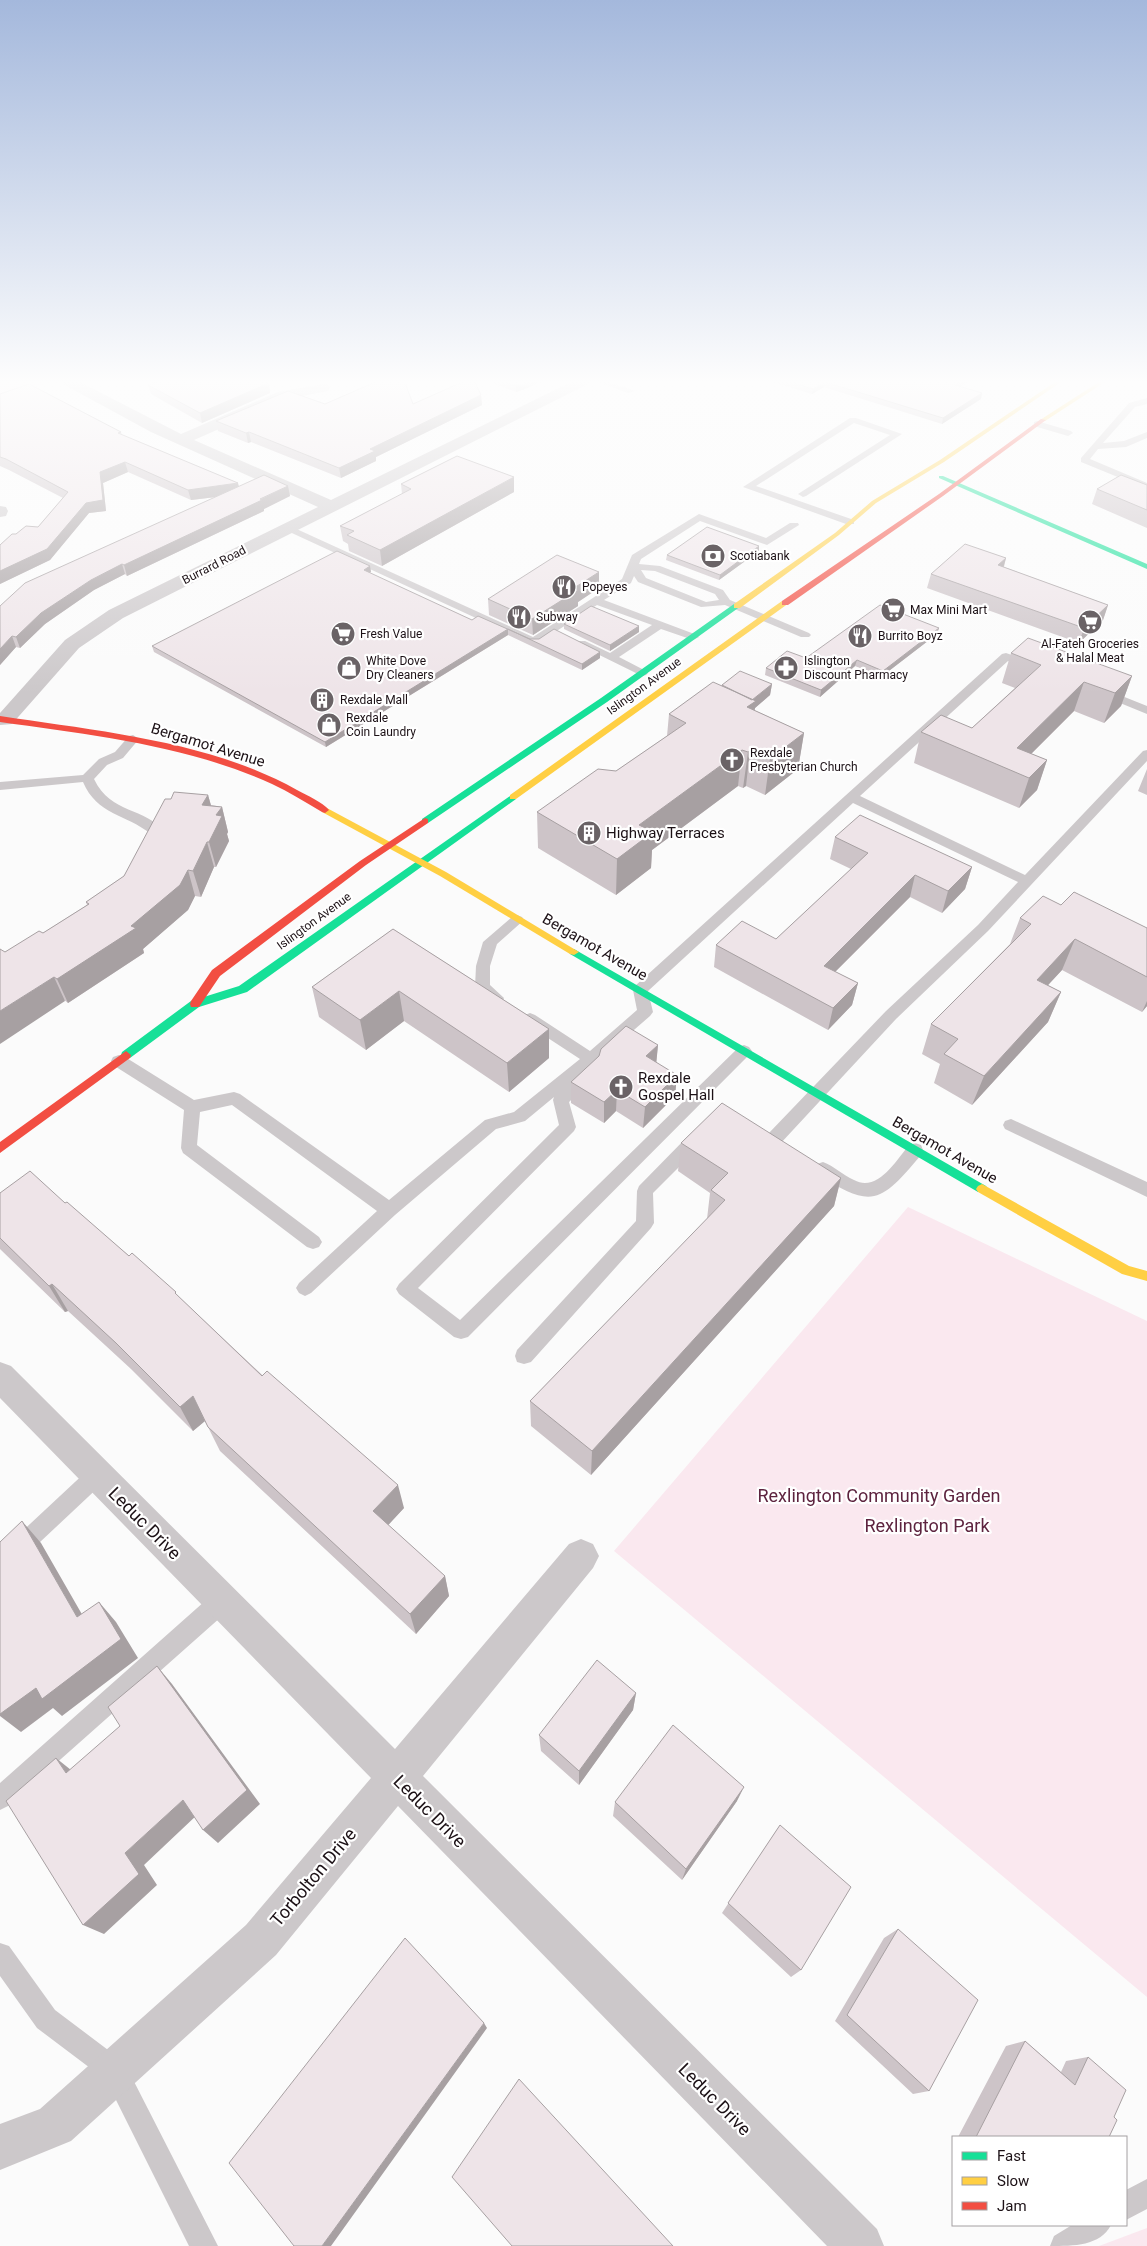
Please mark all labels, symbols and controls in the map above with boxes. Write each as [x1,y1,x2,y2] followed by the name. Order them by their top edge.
[180,543,248,587] street label: Burrard Road
[700,543,726,569] bank icon: Scotiabank
[730,549,791,563] place label: Scotiabank
[551,574,577,600] restaurant icon: Popeyes
[582,580,628,594] place label: Popeyes
[880,597,906,623] supermarket icon: Max Mini Mart
[910,603,987,617] place label: Max Mini Mart
[506,604,532,630] restaurant icon: Subway
[1077,609,1103,635] supermarket icon: Al-Fateh Groceries & Halal Meat
[536,610,578,624] place label: Subway
[330,621,356,647] supermarket icon: Fresh Value
[847,623,873,649] restaurant icon: Burrito Boyz
[360,627,422,641] place label: Fresh Value
[878,629,943,643] place label: Burrito Boyz
[1041,637,1139,665] place label: Al-Fateh Groceries & Halal Meat
[366,654,434,682] place label: White Dove Dry Cleaners
[604,654,684,718] street label: Islington Avenue
[804,654,908,682] place label: Islington Discount Pharmacy
[336,655,362,681] shop icon: White Dove Dry Cleaners
[773,655,799,681] pharmacy icon: Islington Discount Pharmacy
[309,687,335,713] building icon: Rexdale Mall
[340,693,408,707] place label: Rexdale Mall
[346,711,416,739] place label: Rexdale Coin Laundry
[316,712,342,738] shop icon: Rexdale Coin Laundry
[149,719,267,771] street label: Bergamot Avenue
[750,746,858,774] place label: Rexdale Presbyterian Church
[719,747,745,773] church icon: Rexdale Presbyterian Church
[576,820,602,846] building icon: Highway Terraces
[606,824,725,842] place label: Highway Terraces
[274,889,354,953] street label: Islington Avenue
[539,910,651,984] street label: Bergamot Avenue
[638,1069,714,1104] place label: Rexdale Gospel Hall
[608,1074,634,1100] church icon: Rexdale Gospel Hall
[889,1113,1001,1187] street label: Bergamot Avenue
[104,1482,186,1564] street label: Leduc Drive
[757,1485,1001,1506] park label: Rexlington Community Garden
[864,1515,990,1536] park label: Rexlington Park
[389,1770,471,1852] street label: Leduc Drive
[266,1824,360,1930] street label: Torbolton Drive
[674,2058,756,2140] street label: Leduc Drive
[952,2136,1127,2226] legend
[997,2147,1026,2165] text: Fast
[997,2172,1029,2190] text: Slow
[997,2197,1027,2215] text: Jam

